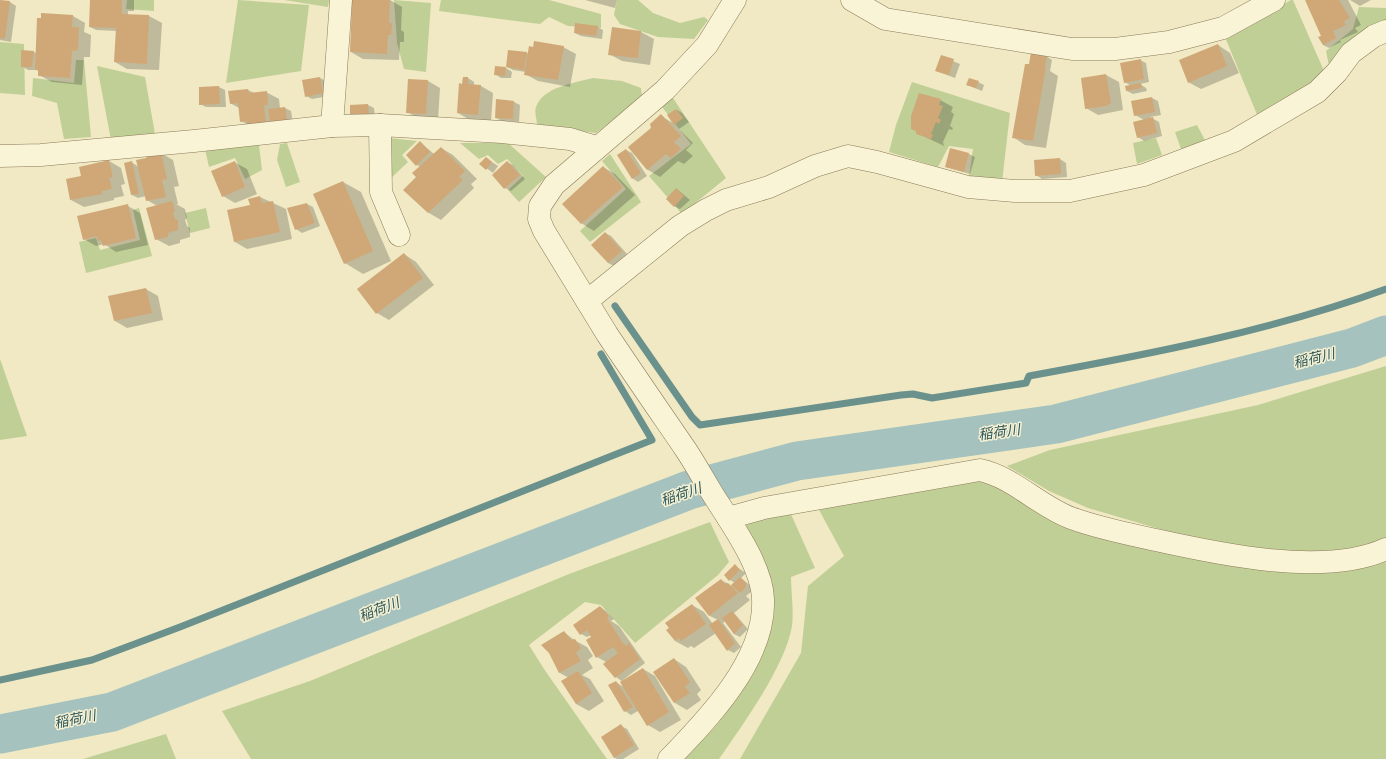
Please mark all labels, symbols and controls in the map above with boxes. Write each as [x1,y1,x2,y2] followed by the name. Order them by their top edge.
[1291,344,1338,372] water label: 稲荷川
[977,420,1023,444] water label: 稲荷川
[658,478,706,509] water label: 稲荷川
[356,592,404,625] water label: 稲荷川
[53,706,99,732] water label: 稲荷川

